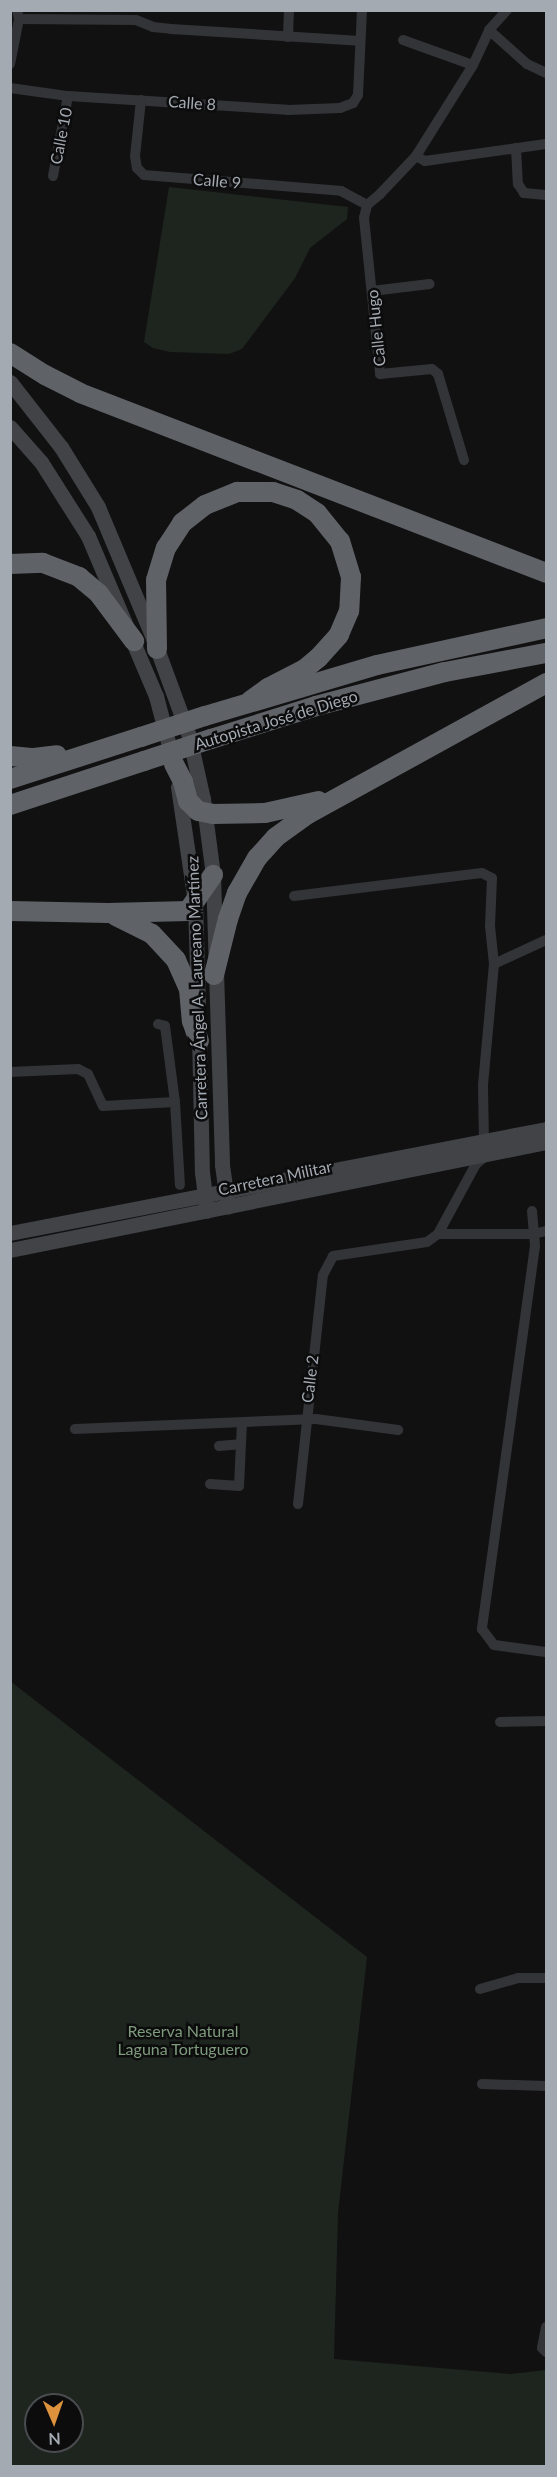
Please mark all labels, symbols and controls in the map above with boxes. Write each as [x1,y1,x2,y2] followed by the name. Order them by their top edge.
[167,92,217,114] street label: Calle 8
[46,106,76,166] street label: Calle 10
[192,169,242,193] street label: Calle 9
[362,289,390,367] street label: Calle Hugo
[192,686,360,754] street label: Autopista José de Diego
[183,855,211,1121] street label: Carretera Ángel A. Laureano Martínez
[216,1157,334,1199] street label: Carretera Militar
[298,1354,322,1404] street label: Calle 2
[117,2021,249,2059] park label: Reserva Natural Laguna Tortuguero
[24,2393,84,2453] north arrow
[48,2430,61,2449] text: N

